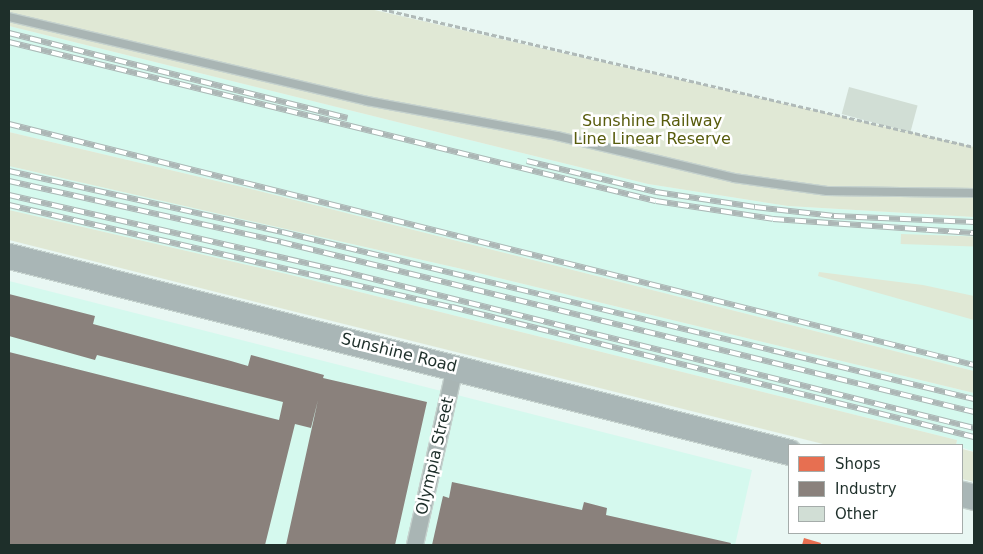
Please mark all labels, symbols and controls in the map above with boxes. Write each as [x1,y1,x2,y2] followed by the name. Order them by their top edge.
[573,111,731,149] park label: Sunshine Railway Line Linear Reserve
[339,329,459,377] street label: Sunshine Road
[412,395,458,517] street label: Olympia Street
[788,444,963,534] legend
[835,455,881,473] text: Shops
[835,480,897,498] text: Industry
[835,505,878,523] text: Other

